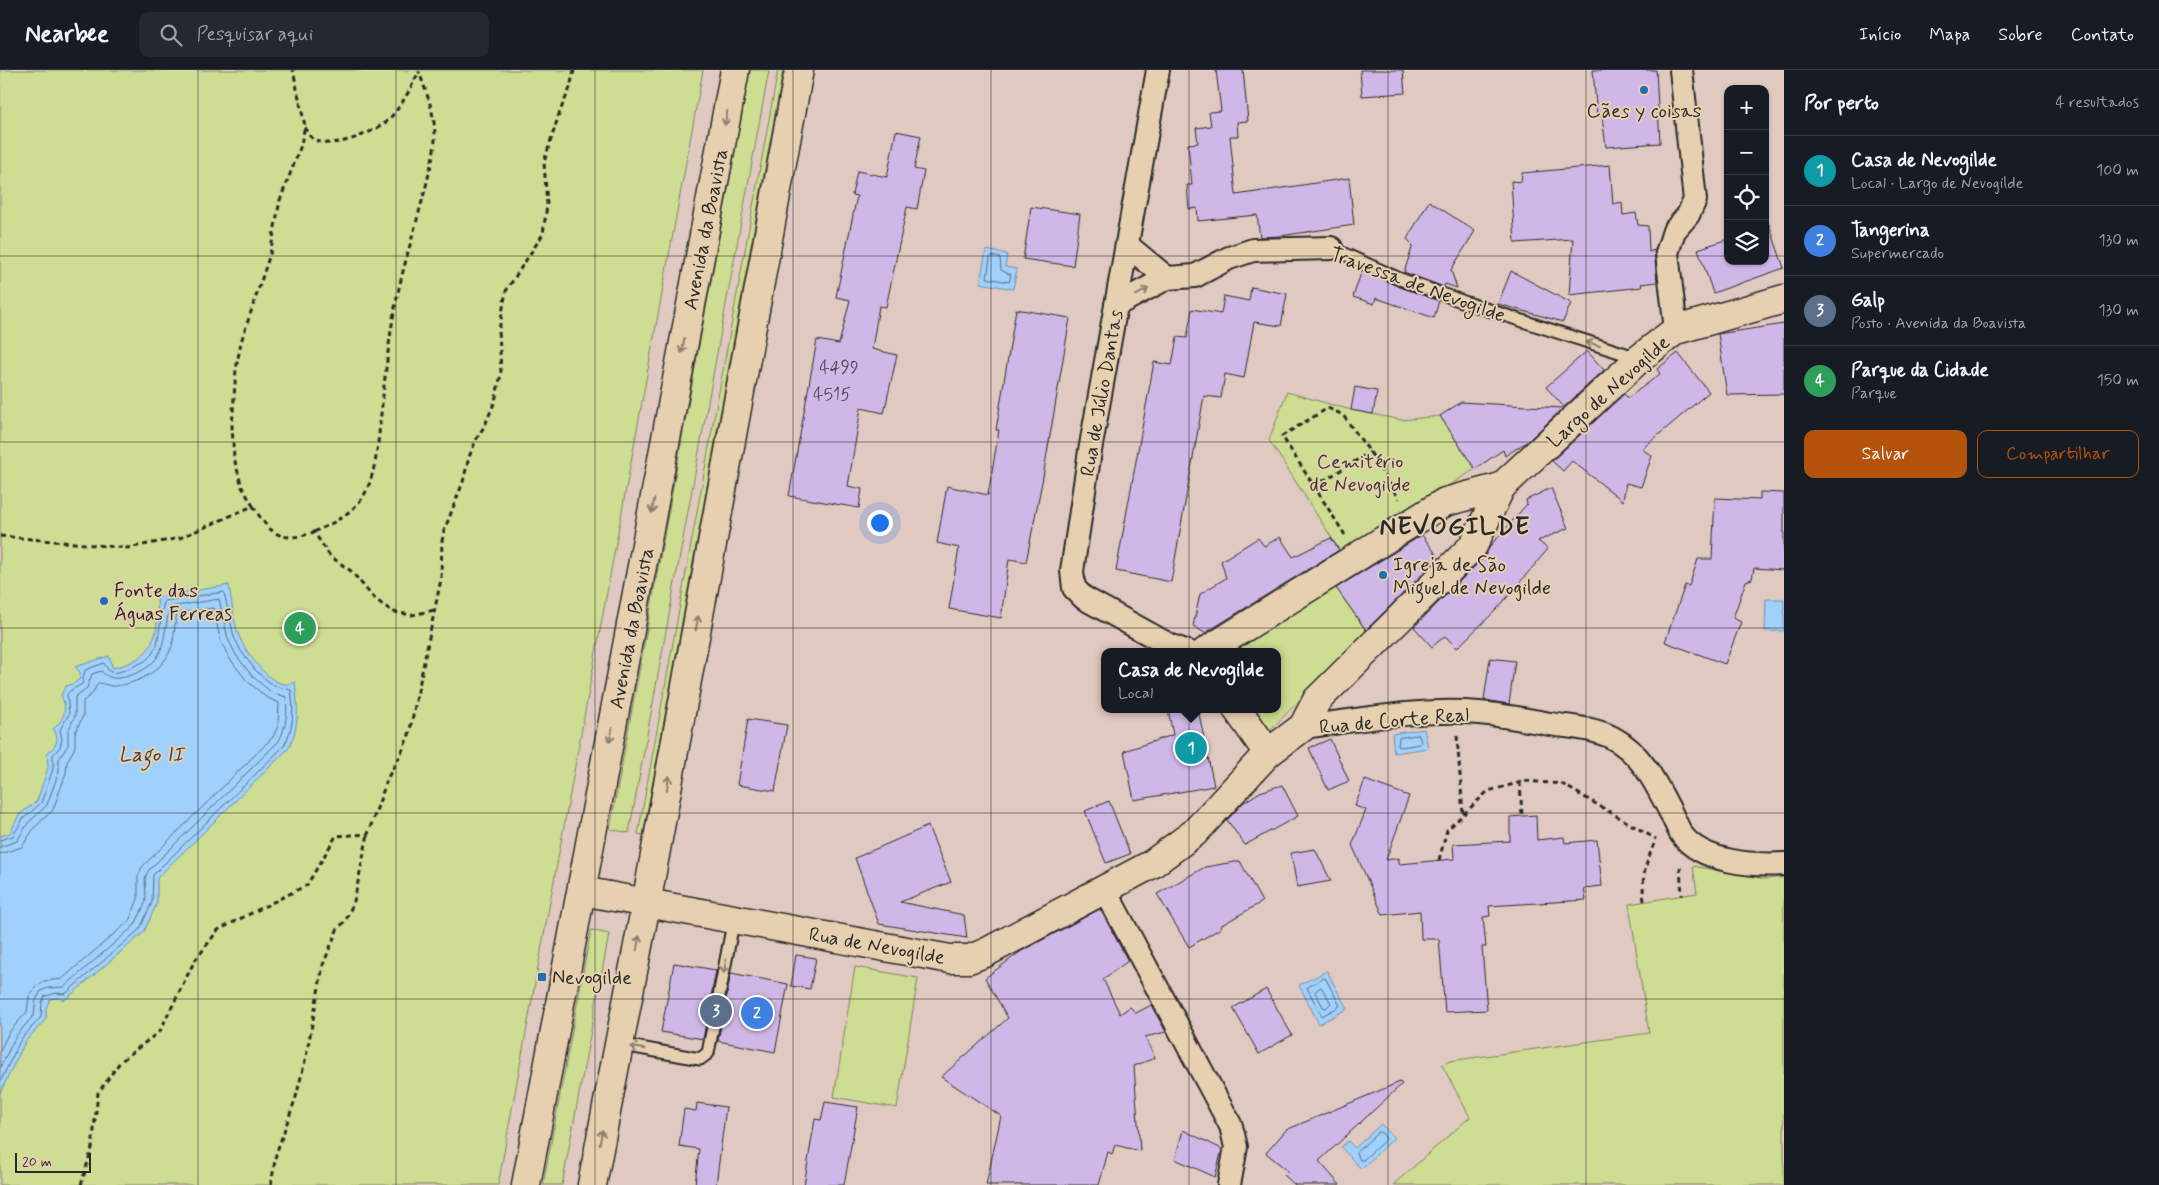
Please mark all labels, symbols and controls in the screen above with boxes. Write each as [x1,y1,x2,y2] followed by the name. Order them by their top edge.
[139,12,489,57] search box
[25,19,109,50] text: Nearbee
[157,21,185,49] icon: search
[197,22,313,47] text: Pesquisar aqui
[1859,23,1901,47] text: Início
[1929,23,1970,47] text: Mapa
[1998,23,2043,47] text: Sobre
[2071,23,2134,47] text: Contato
[1638,84,1650,96] marker: Cães y coisas
[1724,85,1769,265] map controls
[1724,85,1769,130] button: +
[1804,89,1879,117] text: Por perto
[2055,92,2139,113] text: 4 resultados
[1587,98,1702,125] place label: Cães y coisas
[721,110,730,126] one-way arrow
[1724,130,1769,175] button: −
[678,146,735,312] street label: Avenida da Boavista
[1851,148,1997,173] text: Casa de Nevogilde
[1816,160,1824,181] text: 1
[2096,160,2139,181] text: 100 m
[1851,173,2023,194] text: Local · Largo de Nevogilde
[1724,175,1769,220] button: locate
[1851,218,1930,243] text: Tangerina
[1724,220,1769,265] button: layers
[1816,230,1824,251] text: 2
[2098,230,2139,251] text: 130 m
[1326,241,1509,331] street label: Travessa de Nevogilde
[1851,243,1944,264] text: Supermercado
[1134,286,1148,296] one-way arrow
[1851,288,1885,313] text: Galp
[1816,300,1824,321] text: 3
[2098,300,2139,321] text: 130 m
[1075,308,1130,479] street label: Rua de Júlio Dantas
[1851,313,2026,334] text: Posto · Avenida da Boavista
[1542,330,1677,455] street label: Largo de Nevogilde
[678,338,688,354] one-way arrow
[1586,339,1601,348] one-way arrow
[819,356,859,380] house number: 4499
[1851,358,1989,383] text: Parque da Cidade
[1815,370,1825,391] text: 4
[2097,370,2139,391] text: 150 m
[813,383,851,407] house number: 4515
[1851,383,1897,404] text: Parque
[1804,430,1967,478] button: Salvar
[1977,430,2139,478] button: Compartilhar
[1310,449,1410,499] park label: Cemitério de Nevogilde
[648,498,658,514] one-way arrow
[867,510,893,536] your location
[1380,511,1530,544] district label: NEVOGILDE
[604,545,661,711] street label: Avenida da Boavista
[1393,552,1551,604] place label: Igreja de São Miguel de Nevogilde
[1377,569,1389,581] marker: Igreja de São Miguel de Nevogilde
[114,578,232,628] place label: Fonte das Águas Ferreas
[98,595,110,607] marker: Fonte das Águas Ferreas
[284,609,316,647] pin: 4
[693,616,703,632] one-way arrow
[1101,648,1281,713] popup
[1118,658,1264,683] text: Casa de Nevogilde
[1118,683,1153,704] text: Local
[1318,701,1470,742] street label: Rua de Corte Real
[605,726,615,742] one-way arrow
[1175,729,1207,767] pin: 1
[119,741,186,771] water label: Lago II
[663,776,673,792] one-way arrow
[806,921,947,972] street label: Rua de Nevogilde
[634,936,644,952] one-way arrow
[719,958,729,974] one-way arrow
[552,965,632,993] place label: Nevogilde
[536,971,548,983] marker: Nevogilde
[700,992,732,1030] pin: 3
[741,994,773,1032] pin: 2
[630,1042,646,1052] one-way arrow
[597,1129,606,1145] one-way arrow
[15,1150,91,1173] scale bar
[22,1153,52,1171] text: 20 m

